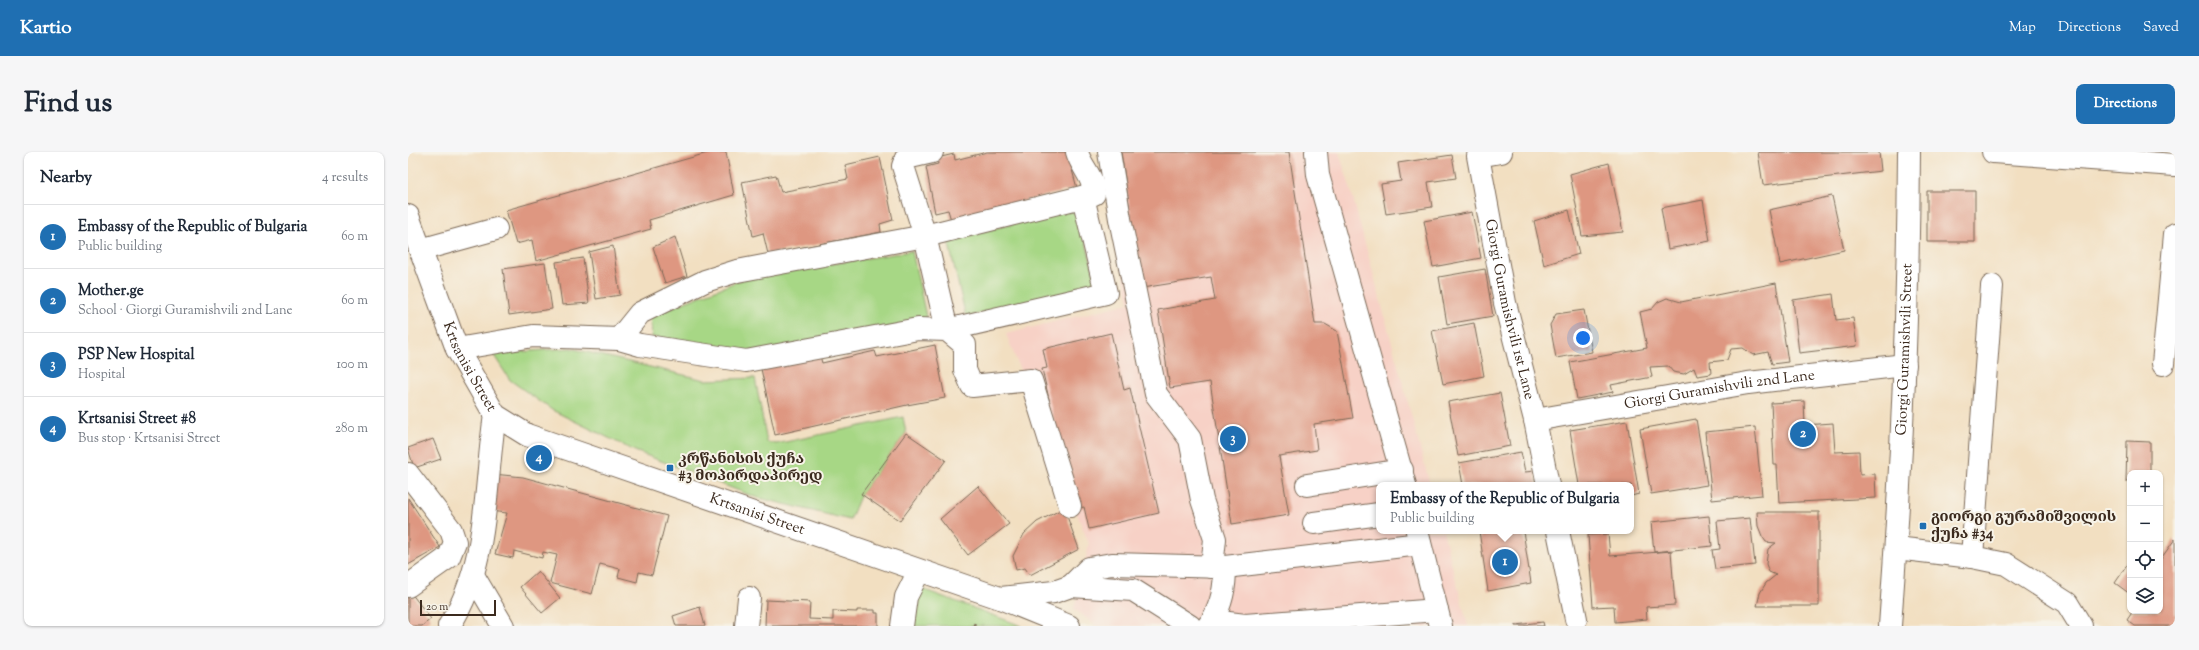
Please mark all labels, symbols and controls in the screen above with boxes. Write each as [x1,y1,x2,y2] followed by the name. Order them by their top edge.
[20,15,72,42] text: Kartio
[2009,18,2036,38] text: Map
[2058,18,2121,38] text: Directions
[2143,18,2179,38] text: Saved
[24,84,112,124] text: Find us
[2076,84,2175,124] button: Directions
[40,166,92,190] text: Nearby
[322,169,368,187] text: 4 results
[78,217,307,238] text: Embassy of the Republic of Bulgaria
[1479,217,1540,402] street label: Giorgi Guramishvili 1st Lane
[51,228,55,246] text: 1
[341,228,368,246] text: 60 m
[78,238,162,256] text: Public building
[1891,263,1918,436] street label: Giorgi Guramishvili Street
[78,281,144,302] text: Mother.ge
[50,292,56,310] text: 2
[341,292,368,310] text: 60 m
[78,302,293,320] text: School · Giorgi Guramishvili 2nd Lane
[437,319,502,416] street label: Krtsanisi Street
[1573,328,1593,348] your location
[78,345,195,366] text: PSP New Hospital
[50,356,56,374] text: 3
[336,356,368,374] text: 100 m
[1622,365,1816,415] street label: Giorgi Guramishvili 2nd Lane
[78,366,125,384] text: Hospital
[78,409,196,430] text: Krtsanisi Street #8
[1790,419,1816,449] pin: 2
[50,420,56,438] text: 4
[335,420,368,438] text: 280 m
[1220,424,1246,454] pin: 3
[78,430,220,448] text: Bus stop · Krtsanisi Street
[526,443,552,473] pin: 4
[678,449,823,487] place label: კრწანისის ქუჩა #3 მოპირდაპირედ
[665,463,675,473] marker: კრწანისის ქუჩა #3 მოპირდაპირედ
[2127,470,2163,614] map controls
[2127,470,2163,506] button: +
[1376,482,1634,534] popup
[707,488,808,540] street label: Krtsanisi Street
[1390,489,1620,510] text: Embassy of the Republic of Bulgaria
[2127,506,2163,542] button: −
[1931,507,2116,545] place label: გიორგი გურამიშვილის ქუჩა #34
[1390,510,1474,528] text: Public building
[1918,521,1928,531] marker: გიორგი გურამიშვილის ქუჩა #34
[2127,542,2163,578] button: locate
[1492,547,1518,577] pin: 1
[2127,578,2163,614] button: layers
[420,598,496,617] scale bar
[426,599,448,615] text: 20 m

